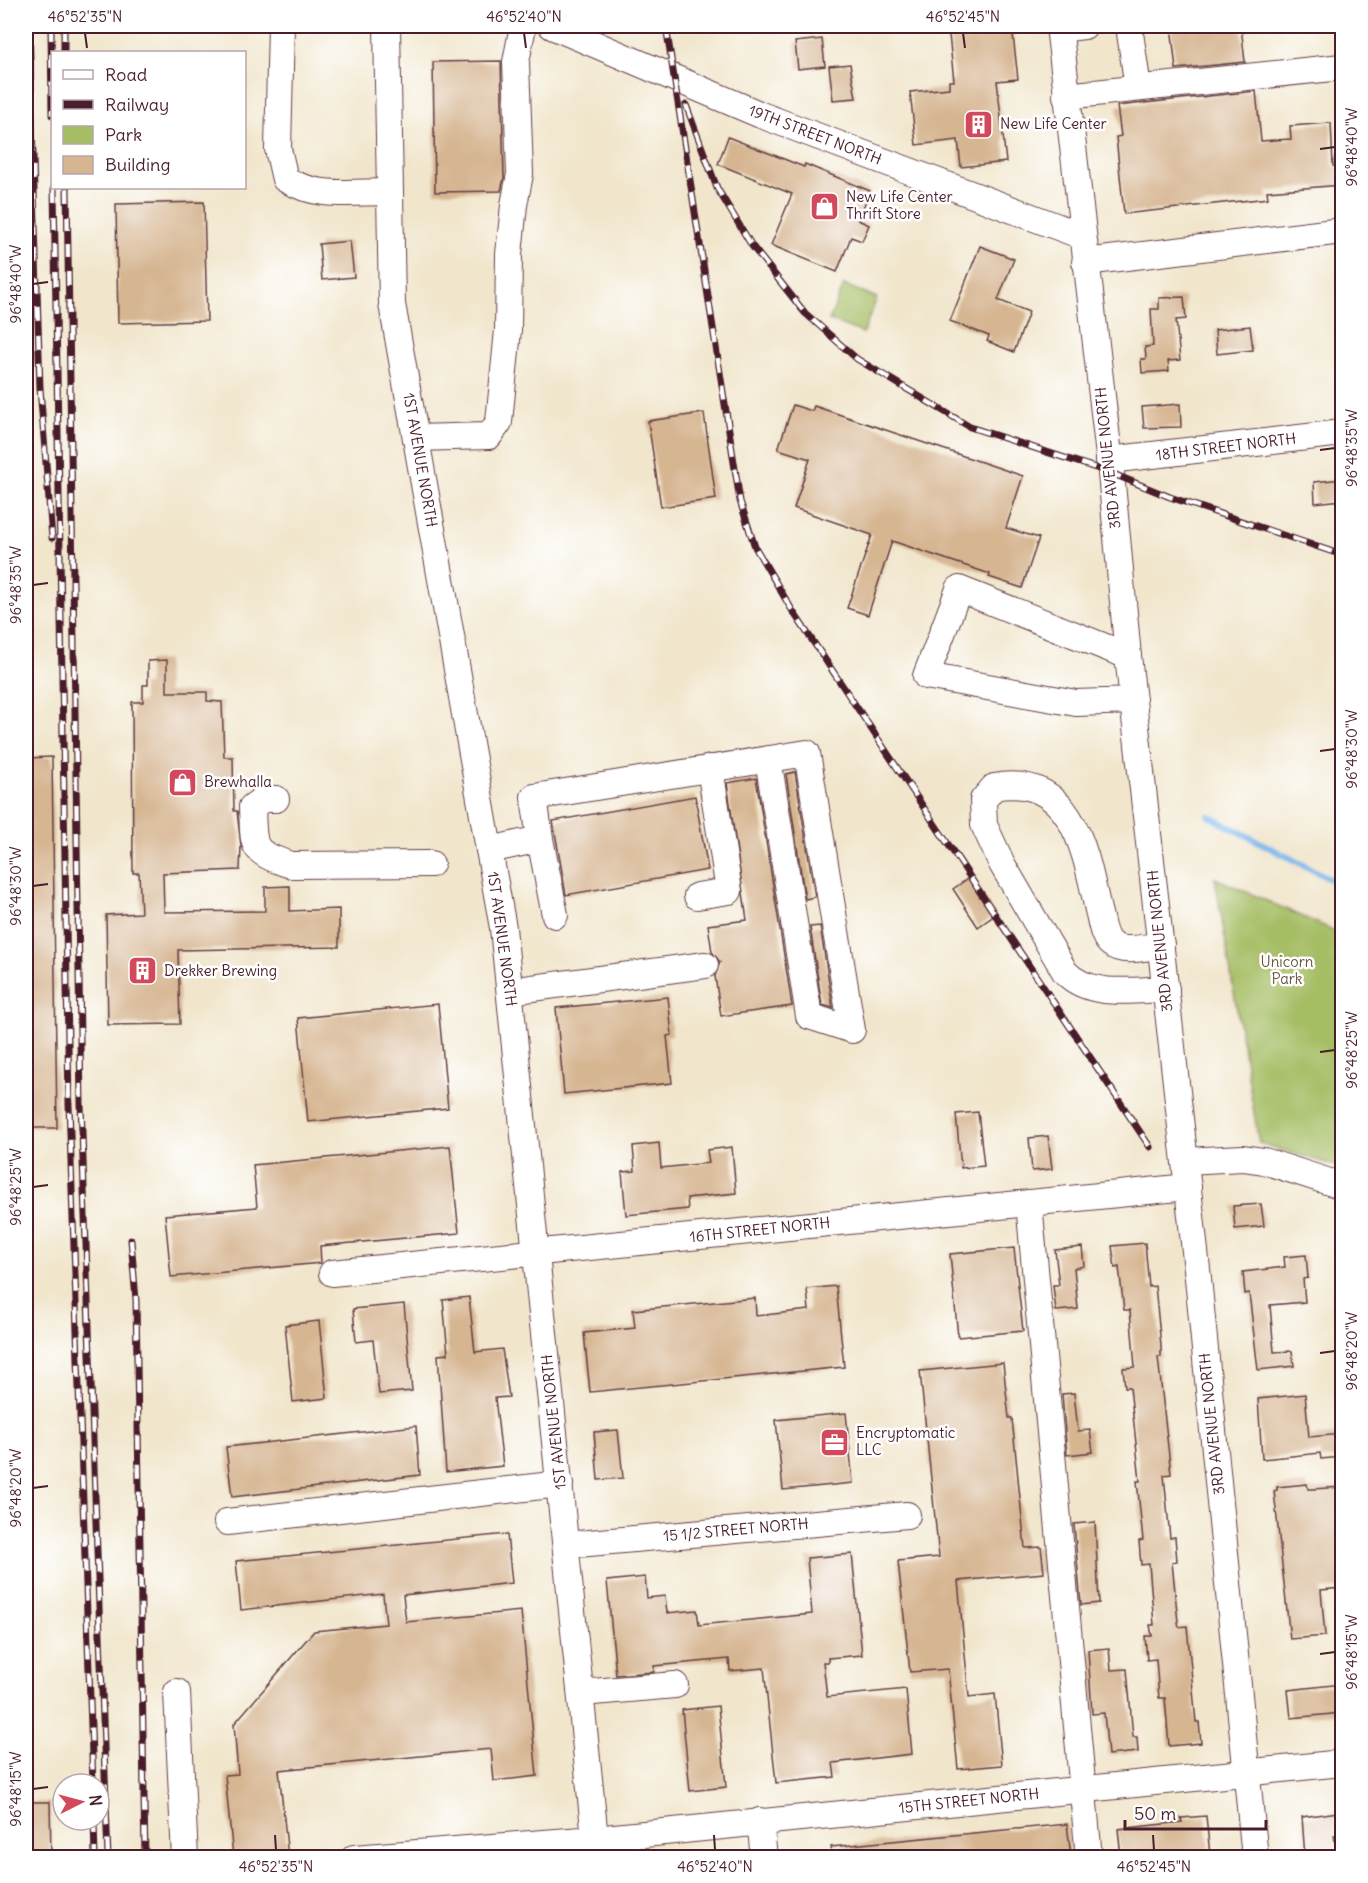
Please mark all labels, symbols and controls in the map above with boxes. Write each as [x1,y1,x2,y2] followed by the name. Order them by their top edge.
[48,7,122,26] text: 46°52'35"N
[486,7,562,26] text: 46°52'40"N
[926,7,1000,26] text: 46°52'45"N
[51,51,246,189] legend
[105,63,148,86] text: Road
[105,93,169,116] text: Railway
[746,100,885,169] street label: 19TH STREET NORTH
[1342,107,1361,187] text: 96°48'40"W
[963,108,995,140] building icon: New Life Center
[1000,114,1107,133] place label: New Life Center
[105,123,142,146] text: Park
[105,153,170,176] text: Building
[846,187,953,223] place label: New Life Center Thrift Store
[809,190,841,222] shop icon: New Life Center Thrift Store
[6,244,25,324] text: 96°48'40"W
[1091,386,1124,530] street label: 3RD AVENUE NORTH
[399,391,442,529] street label: 1ST AVENUE NORTH
[1342,409,1361,487] text: 96°48'35"W
[1155,428,1297,465] street label: 18TH STREET NORTH
[6,546,25,624] text: 96°48'35"W
[1342,709,1361,789] text: 96°48'30"W
[167,766,199,798] shop icon: Brewhalla
[204,772,272,791] place label: Brewhalla
[6,846,25,926] text: 96°48'30"W
[1143,869,1176,1013] street label: 3RD AVENUE NORTH
[484,870,521,1008] street label: 1ST AVENUE NORTH
[1261,952,1314,988] park label: Unicorn Park
[127,955,159,987] building icon: Drekker Brewing
[164,961,277,980] place label: Drekker Brewing
[1342,1011,1361,1089] text: 96°48'25"W
[6,1148,25,1226] text: 96°48'25"W
[689,1213,831,1246] street label: 16TH STREET NORTH
[1342,1311,1361,1390] text: 96°48'20"W
[1195,1352,1228,1496] street label: 3RD AVENUE NORTH
[537,1353,570,1491] street label: 1ST AVENUE NORTH
[856,1423,956,1459] place label: Encryptomatic LLC
[819,1426,851,1458] office icon: Encryptomatic LLC
[6,1448,25,1527] text: 96°48'20"W
[662,1514,810,1545] street label: 15 1/2 STREET NORTH
[1342,1614,1361,1690] text: 96°48'15"W
[6,1751,25,1827] text: 96°48'15"W
[51,1772,111,1832] north arrow
[898,1784,1040,1817] street label: 15TH STREET NORTH
[1125,1793,1266,1831] scale bar
[85,1794,106,1807] text: N
[1134,1802,1176,1825] text: 50 m
[239,1857,313,1876] text: 46°52'35"N
[677,1857,753,1876] text: 46°52'40"N
[1117,1857,1191,1876] text: 46°52'45"N

